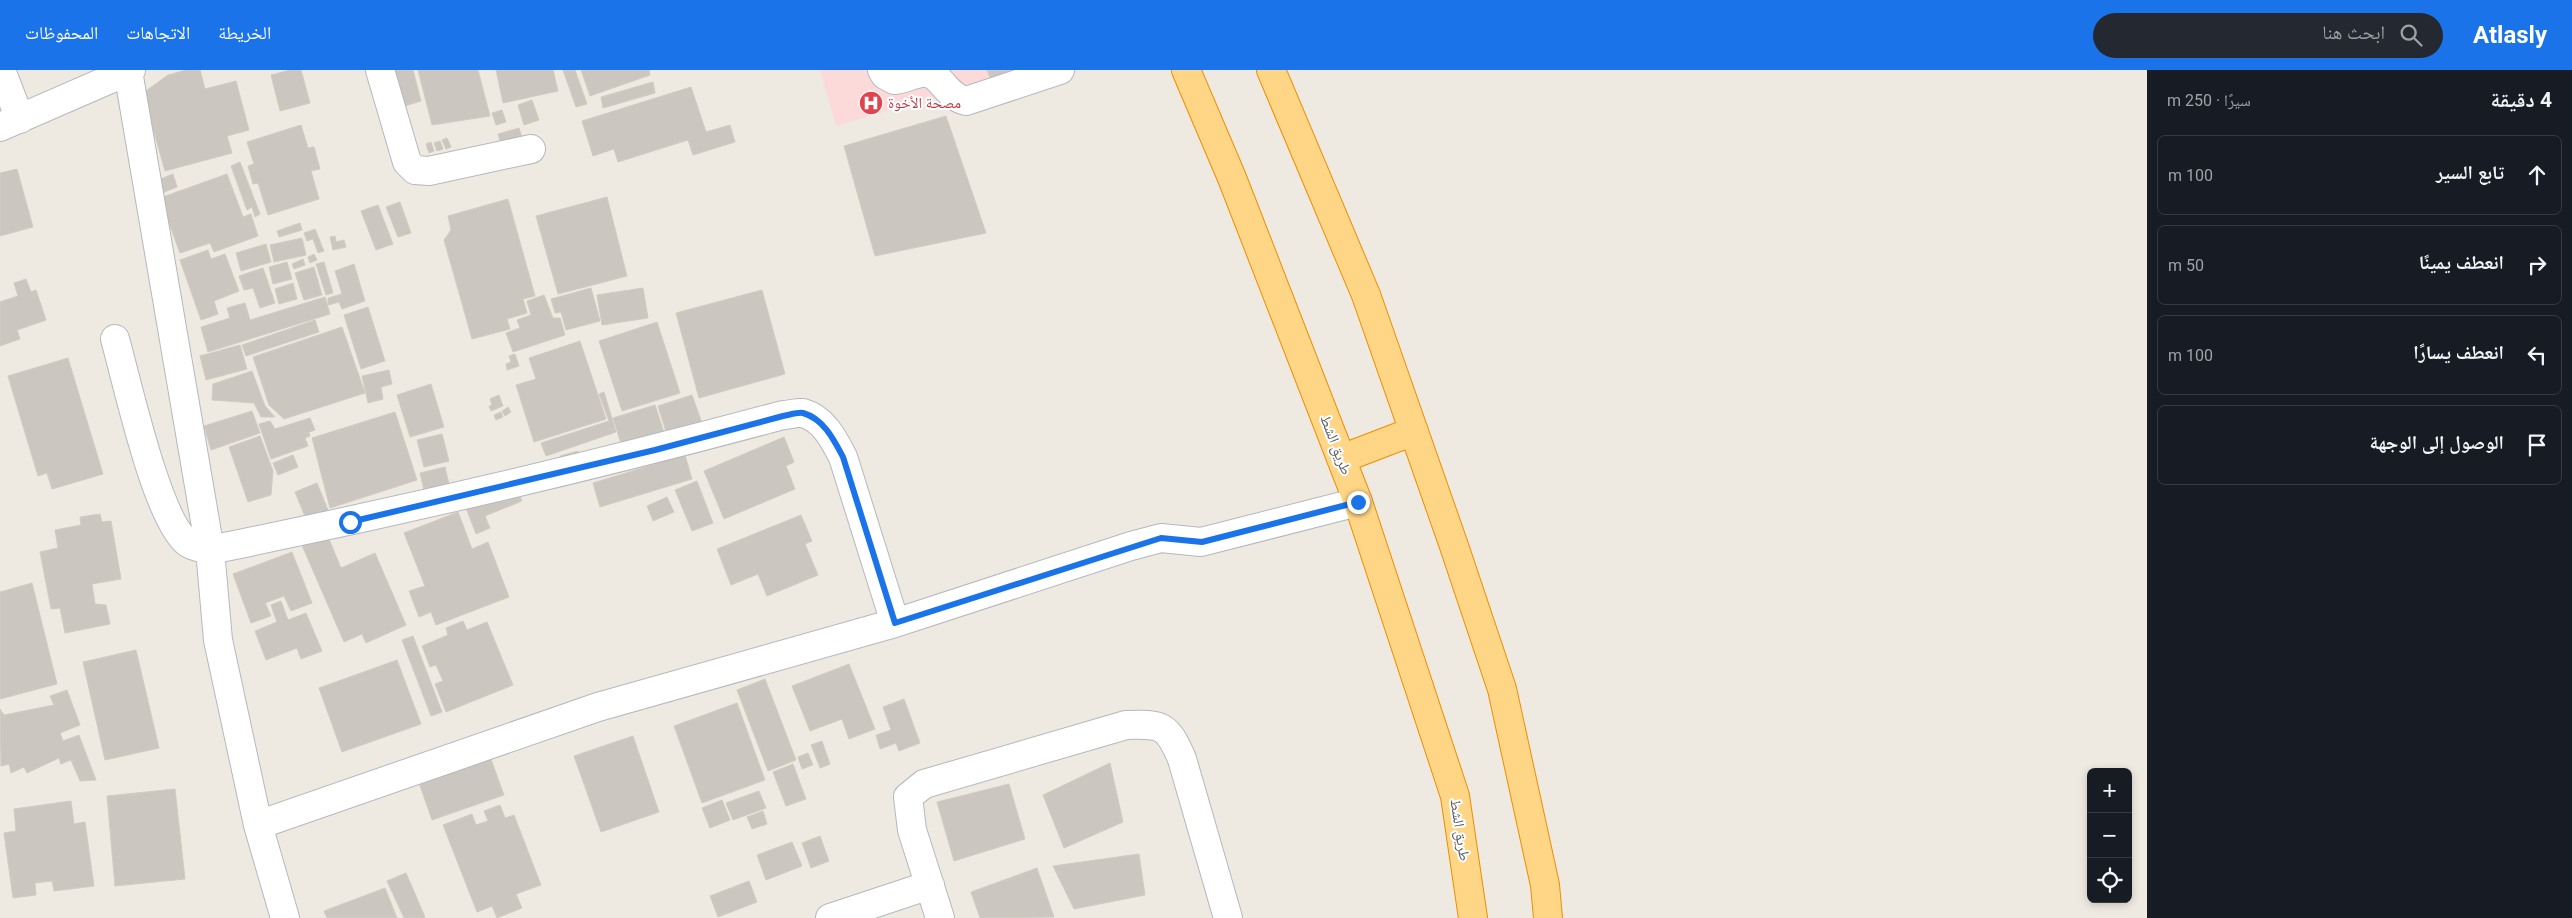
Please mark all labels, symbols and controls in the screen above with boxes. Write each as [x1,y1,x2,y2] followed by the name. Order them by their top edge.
[2093,13,2443,58] search box
[2322,21,2385,44] text: ابحث هنا
[2397,21,2425,49] icon: search
[2473,21,2547,49] text: Atlasly
[25,22,98,43] text: المحفوظات
[126,22,190,43] text: الاتجاهات
[218,22,271,43] text: الخريطة
[2491,88,2552,112] text: 4 دقيقة
[858,90,884,116] hospital icon: مصحة الأخوة
[2167,91,2251,110] text: سيرًا · 250 m
[888,94,961,112] place label: مصحة الأخوة
[2436,161,2504,184] text: تابع السير
[2523,161,2551,189] icon: ahead
[2168,166,2213,185] text: 100 m
[2419,251,2504,274] text: انعطف يمينًا
[2523,251,2551,279] icon: right
[2168,256,2204,275] text: 50 m
[2413,341,2504,364] text: انعطف يسارًا
[2523,341,2551,369] icon: left
[2168,346,2213,365] text: 100 m
[1315,412,1356,478] street label: طريق الشط
[2370,431,2504,454] text: الوصول إلى الوجهة
[2523,431,2551,459] icon: arrive
[1347,491,1370,514] route end
[339,511,362,534] route start
[2087,768,2132,903] map controls
[2087,768,2132,813] button: +
[1445,798,1474,863] street label: طريق الشط
[2087,813,2132,858] button: −
[2087,858,2132,903] button: locate

